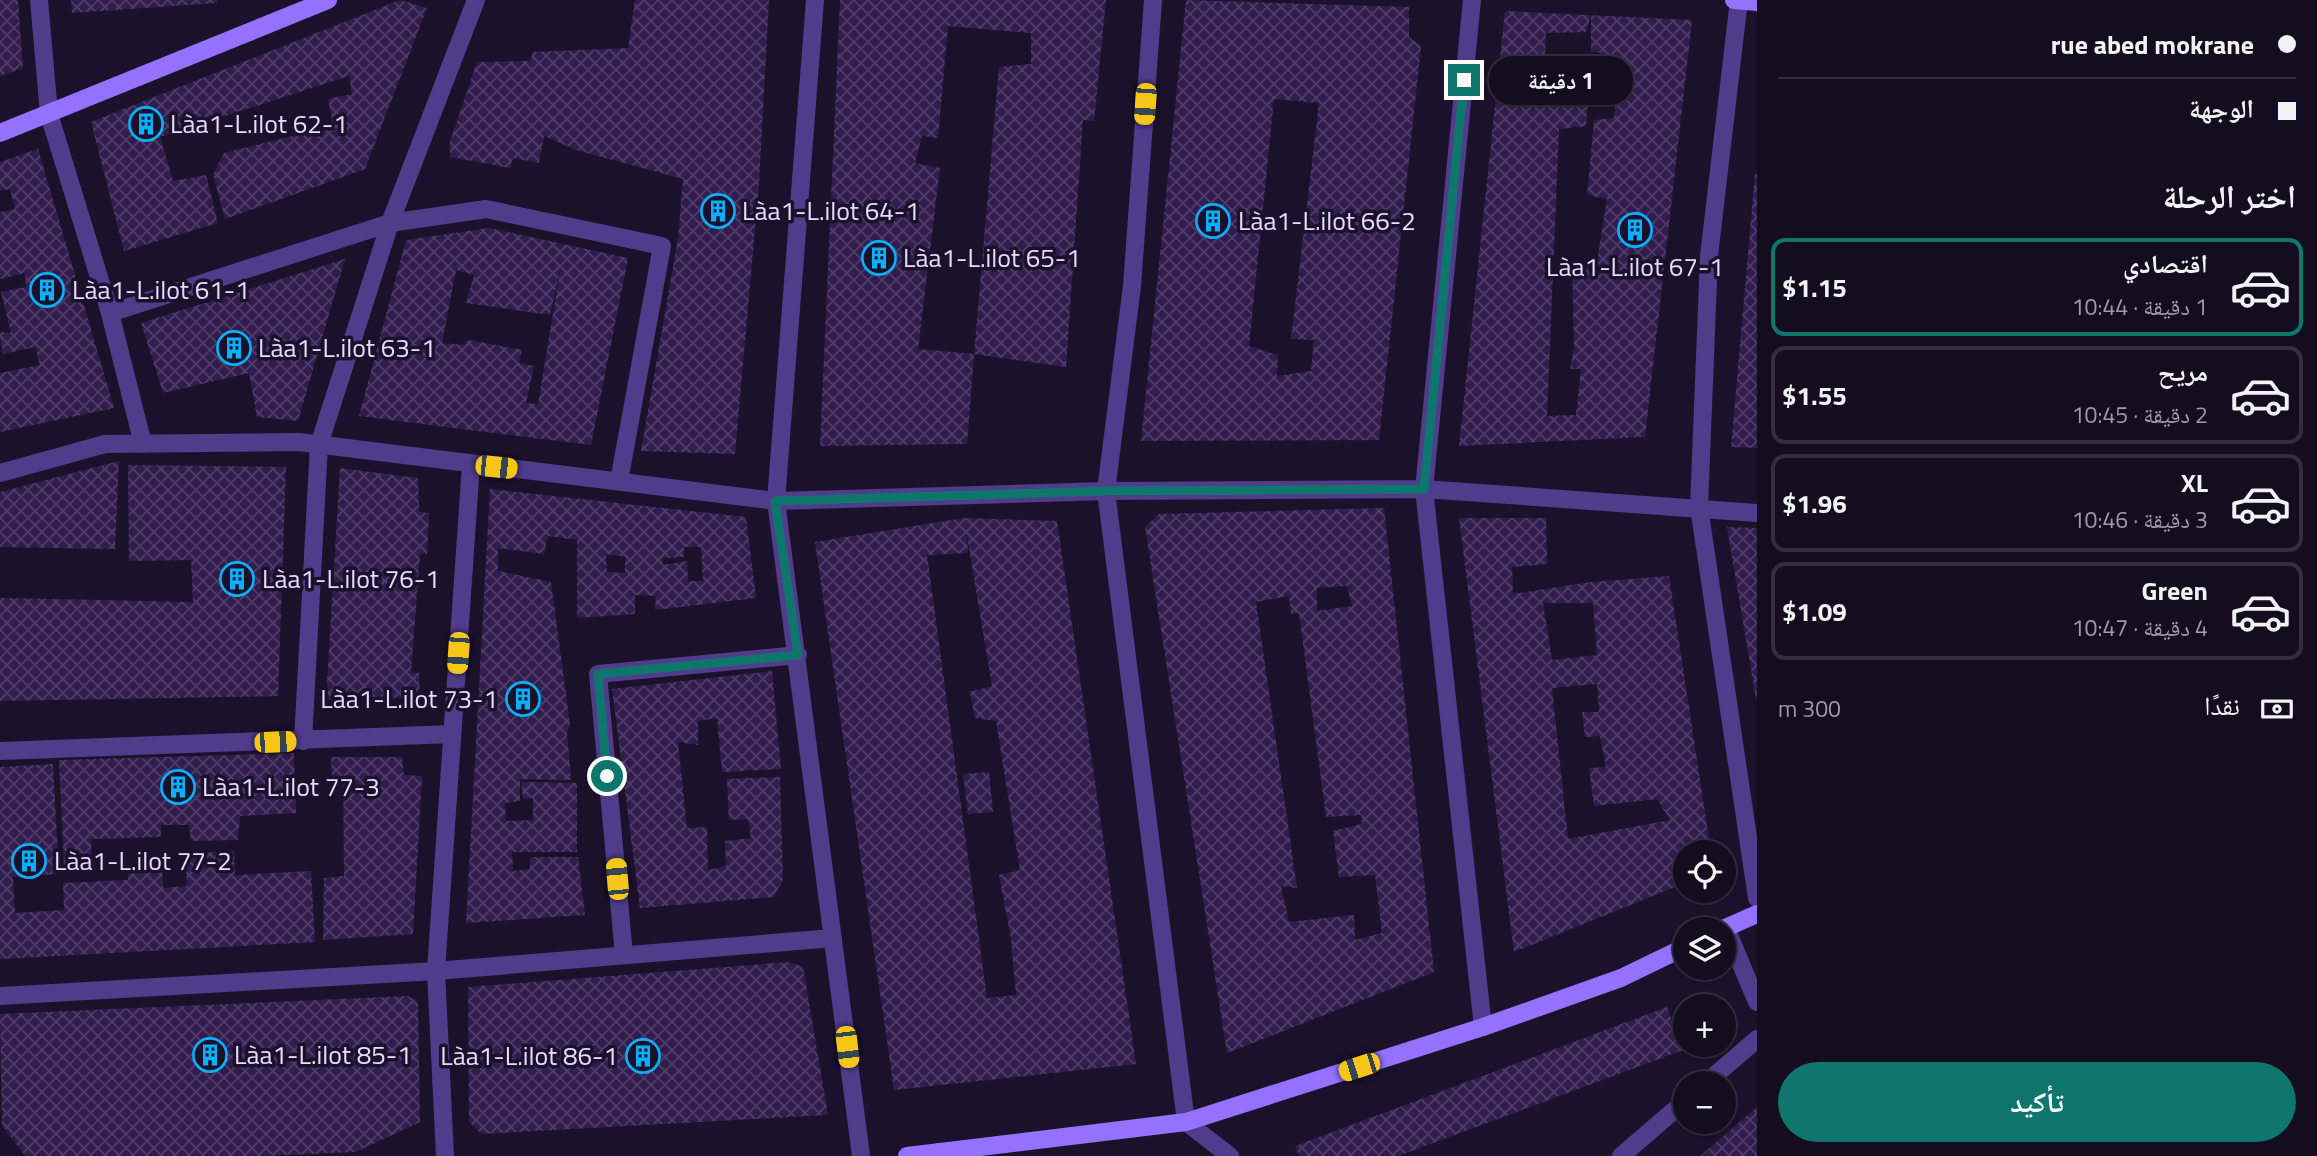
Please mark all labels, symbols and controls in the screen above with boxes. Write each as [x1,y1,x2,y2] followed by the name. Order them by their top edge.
[2051,25,2254,64] text: rue abed mokrane
[1488,56,1632,104] callout: 1 دقيقة
[1528,63,1594,98] text: 1 دقيقة
[1448,64,1480,96] route end
[1134,82,1157,126] car
[2189,89,2254,128] text: الوجهة
[170,104,348,143] place label: Làa1-L.ilot 62-1
[127,105,165,143] building icon: Làa1-L.ilot 62-1
[2163,172,2296,220] text: اختر الرحلة
[742,191,920,230] place label: Làa1-L.ilot 64-1
[699,192,737,230] building icon: Làa1-L.ilot 64-1
[1238,201,1416,240] place label: Làa1-L.ilot 66-2
[1194,202,1232,240] building icon: Làa1-L.ilot 66-2
[1616,211,1654,249] building icon: Làa1-L.ilot 67-1
[903,238,1081,277] place label: Làa1-L.ilot 65-1
[860,239,898,277] building icon: Làa1-L.ilot 65-1
[2123,244,2208,283] text: اقتصادي
[1546,247,1724,286] place label: Làa1-L.ilot 67-1
[2229,256,2292,319] icon: car
[1782,268,1847,307] text: $1.15
[72,270,250,309] place label: Làa1-L.ilot 61-1
[28,271,66,309] building icon: Làa1-L.ilot 61-1
[2072,289,2208,324] text: 1 دقيقة · 10:44
[258,328,436,367] place label: Làa1-L.ilot 63-1
[215,329,253,367] building icon: Làa1-L.ilot 63-1
[2158,352,2208,391] text: مريح
[2229,364,2292,427] icon: car
[1782,376,1847,415] text: $1.55
[2072,397,2208,432] text: 2 دقيقة · 10:45
[475,454,518,480] car
[2181,463,2208,502] text: XL
[2229,472,2292,535] icon: car
[1782,484,1847,523] text: $1.96
[2072,502,2208,537] text: 3 دقيقة · 10:46
[262,559,440,598] place label: Làa1-L.ilot 76-1
[218,560,256,598] building icon: Làa1-L.ilot 76-1
[2142,571,2208,610] text: Green
[2229,580,2292,643] icon: car
[1782,592,1847,631] text: $1.09
[2072,610,2208,645] text: 4 دقيقة · 10:47
[447,631,470,675] car
[320,679,498,718] place label: Làa1-L.ilot 73-1
[504,680,542,718] building icon: Làa1-L.ilot 73-1
[2204,686,2240,725] text: نقدًا
[2258,690,2296,728] icon: cash
[1778,691,1841,726] text: 300 m
[254,731,297,753] car
[591,760,623,792] route start
[202,767,380,806] place label: Làa1-L.ilot 77-3
[159,768,197,806] building icon: Làa1-L.ilot 77-3
[1673,840,1736,1134] map controls
[1673,840,1736,903] button: locate
[54,841,232,880] place label: Làa1-L.ilot 77-2
[10,842,48,880] building icon: Làa1-L.ilot 77-2
[605,857,630,901] car
[1673,917,1736,980] button: layers
[1673,994,1736,1057] button: +
[835,1025,860,1069] car
[234,1035,412,1074] place label: Làa1-L.ilot 85-1
[191,1036,229,1074] building icon: Làa1-L.ilot 85-1
[440,1036,618,1075] place label: Làa1-L.ilot 86-1
[624,1037,662,1075] building icon: Làa1-L.ilot 86-1
[1336,1051,1383,1083] car
[1778,1062,2296,1142] button: تأكيد
[1673,1071,1736,1134] button: −

